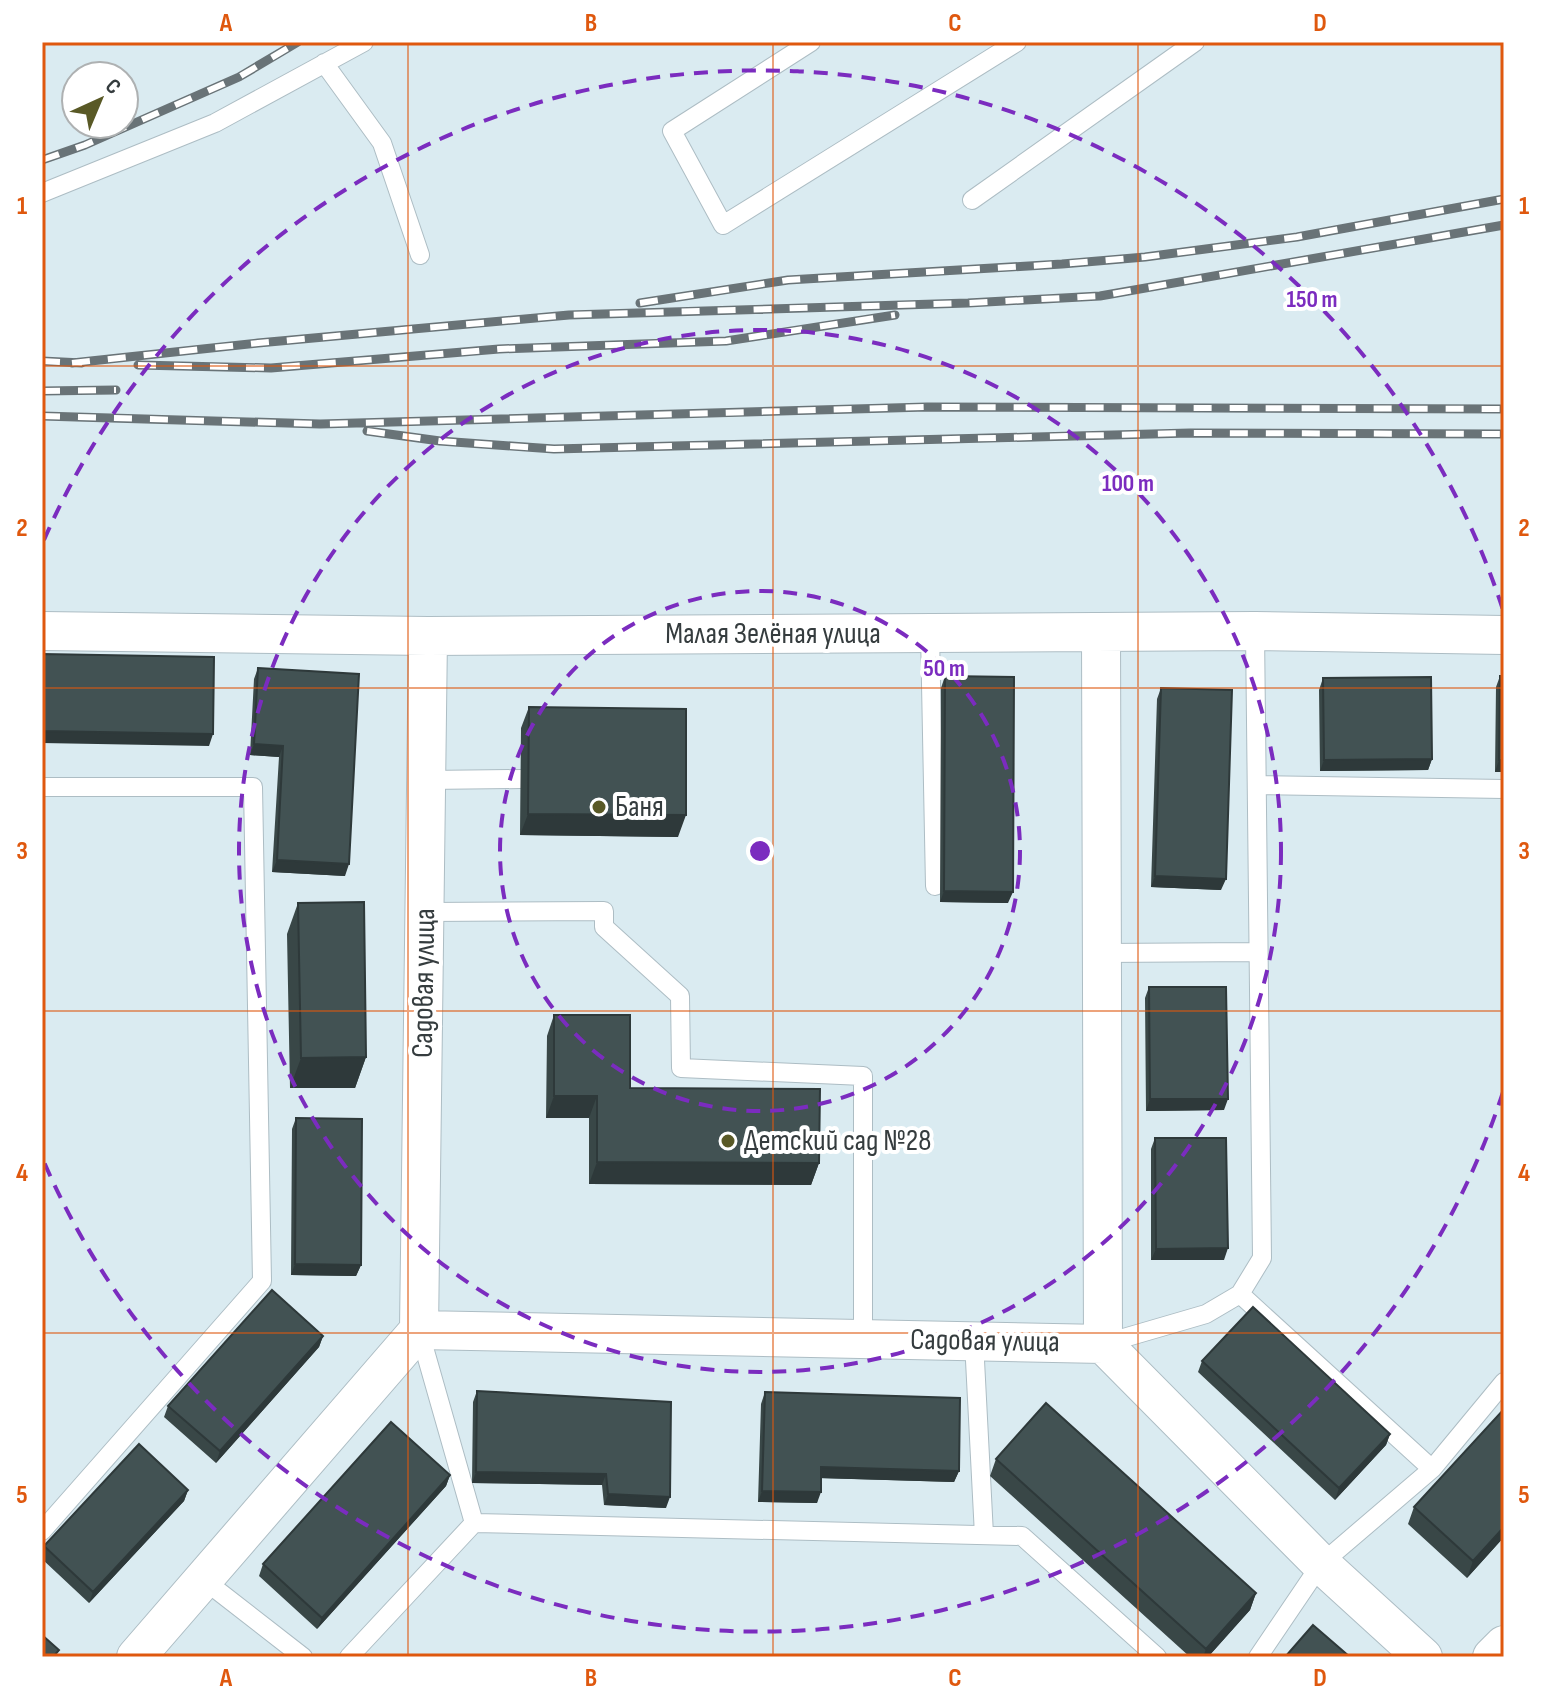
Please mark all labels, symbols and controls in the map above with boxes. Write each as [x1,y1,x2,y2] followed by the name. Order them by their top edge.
[219,8,233,39] text: A
[585,8,597,39] text: B
[948,8,962,39] text: C
[1313,8,1327,39] text: D
[60,60,140,140] north arrow
[99,73,126,100] text: С
[17,191,27,222] text: 1
[1519,191,1529,222] text: 1
[1286,285,1338,314] text: 150 m
[1102,469,1154,498] text: 100 m
[16,513,28,544] text: 2
[1518,513,1530,544] text: 2
[665,616,881,652] street label: Малая Зелёная улица
[923,654,965,683] text: 50 m
[615,789,664,825] place label: Баня
[590,798,608,816] marker: Баня
[16,836,28,867] text: 3
[1518,836,1530,867] text: 3
[746,837,774,865] centre of rings
[405,908,443,1058] street label: Садовая улица
[744,1123,931,1159] place label: Детский сад №28
[719,1132,737,1150] marker: Детский сад №28
[16,1158,28,1189] text: 4
[1518,1158,1530,1189] text: 4
[910,1322,1060,1360] street label: Садовая улица
[16,1480,28,1511] text: 5
[1518,1480,1530,1511] text: 5
[219,1663,233,1694] text: A
[585,1663,597,1694] text: B
[948,1663,962,1694] text: C
[1313,1663,1327,1694] text: D

